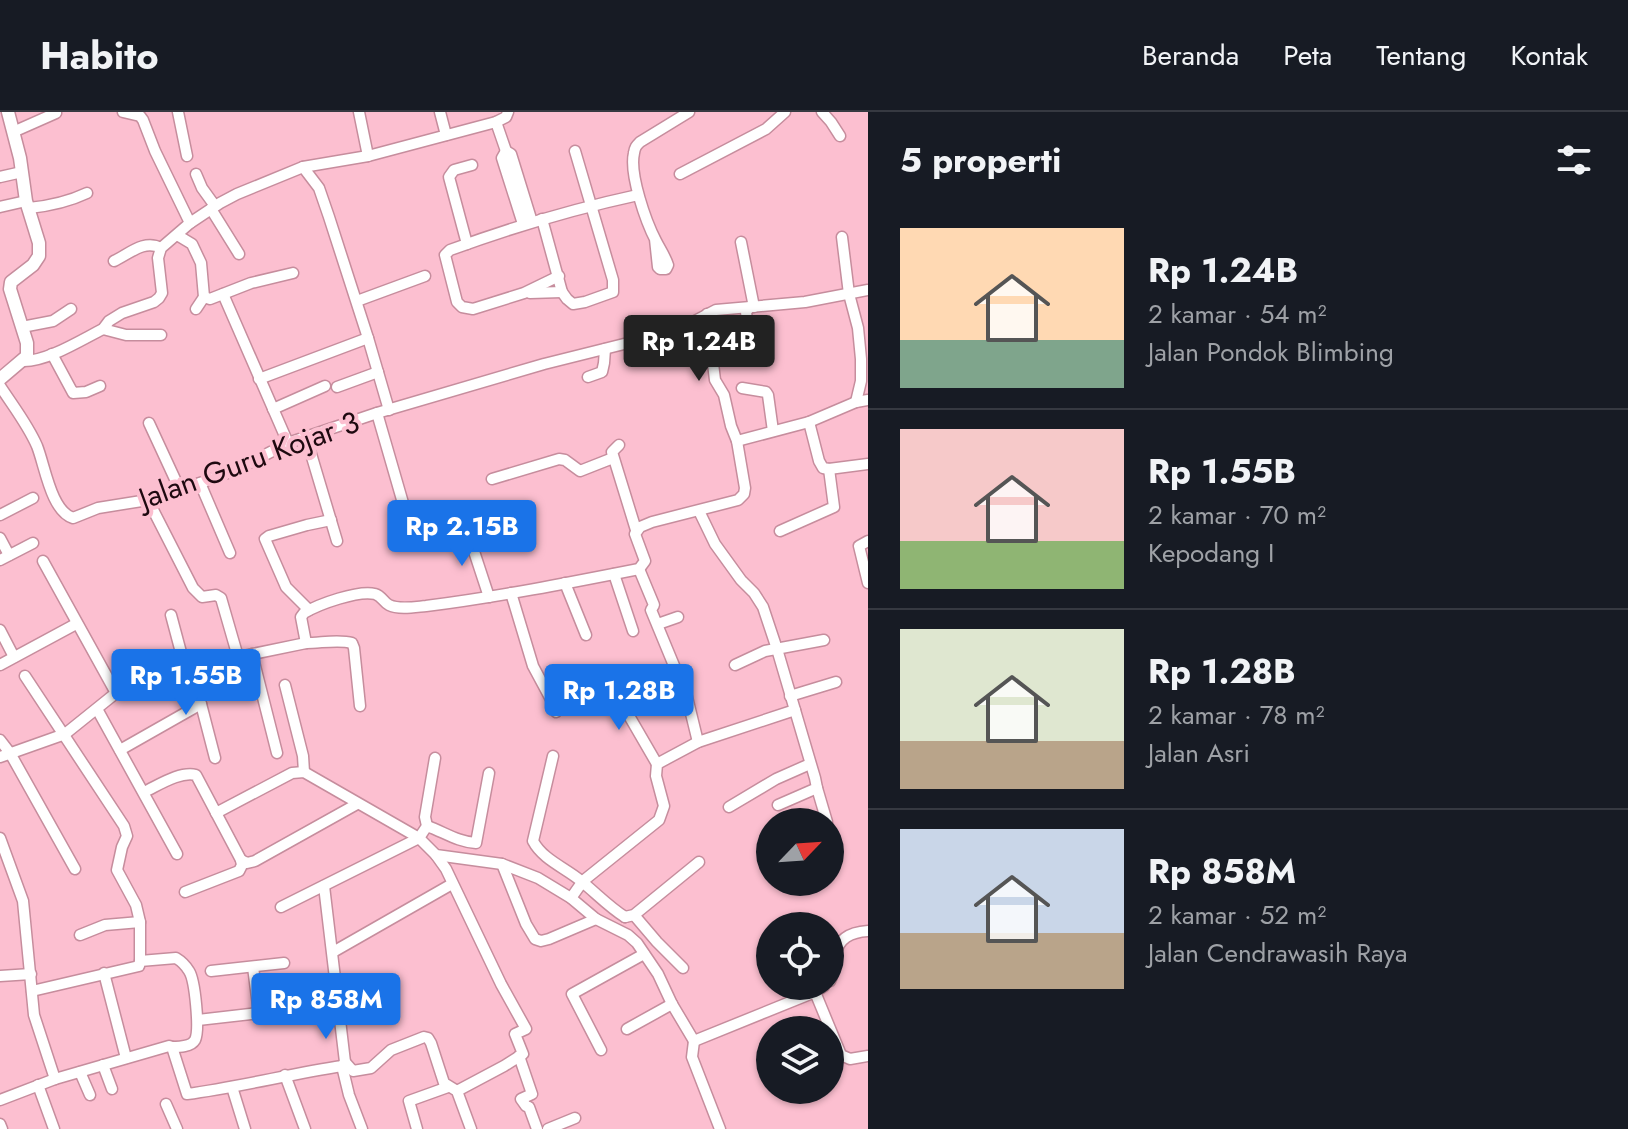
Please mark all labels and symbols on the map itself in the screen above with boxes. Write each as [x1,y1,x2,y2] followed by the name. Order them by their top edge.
[616,315,782,383] pin: Rp 1.24B
[129,400,365,521] street label: Jalan Guru Kojar 3
[379,500,545,568] pin: Rp 2.15B
[103,649,269,717] pin: Rp 1.55B
[536,664,702,732] pin: Rp 1.28B
[756,808,844,896] north arrow
[252,973,400,1041] pin: Rp 858M

